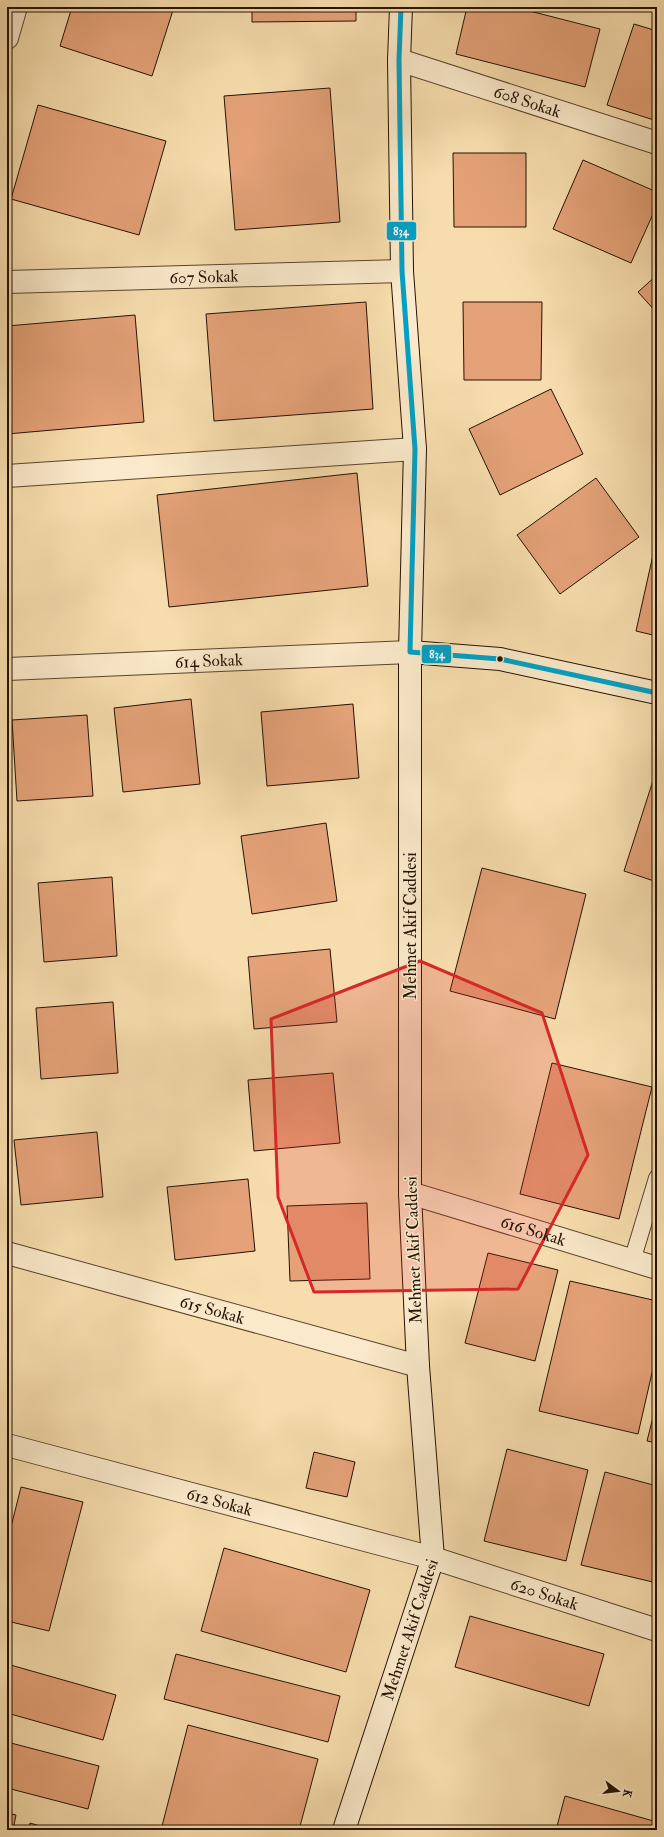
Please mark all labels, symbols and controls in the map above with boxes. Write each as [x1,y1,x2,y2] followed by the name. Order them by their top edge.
[491,81,564,122] street label: 608 Sokak
[386,221,417,241] line badge: 834
[393,225,410,239] text: 834
[169,266,239,288] street label: 607 Sokak
[421,644,452,664] line badge: 834
[429,648,446,662] text: 834
[174,649,243,673] street label: 614 Sokak
[495,654,505,664] unlabelled marker
[400,852,421,1000] street label: Mehmet Akif Caddesi
[400,1175,427,1324] street label: Mehmet Akif Caddesi
[498,1211,569,1251] street label: 616 Sokak
[177,1291,247,1329] street label: 615 Sokak
[184,1483,255,1521] street label: 612 Sokak
[377,1556,443,1703] street label: Mehmet Akif Caddesi
[508,1574,581,1615] street label: 620 Sokak
[598,1771,638,1811] north arrow
[620,1788,634,1800] text: K

